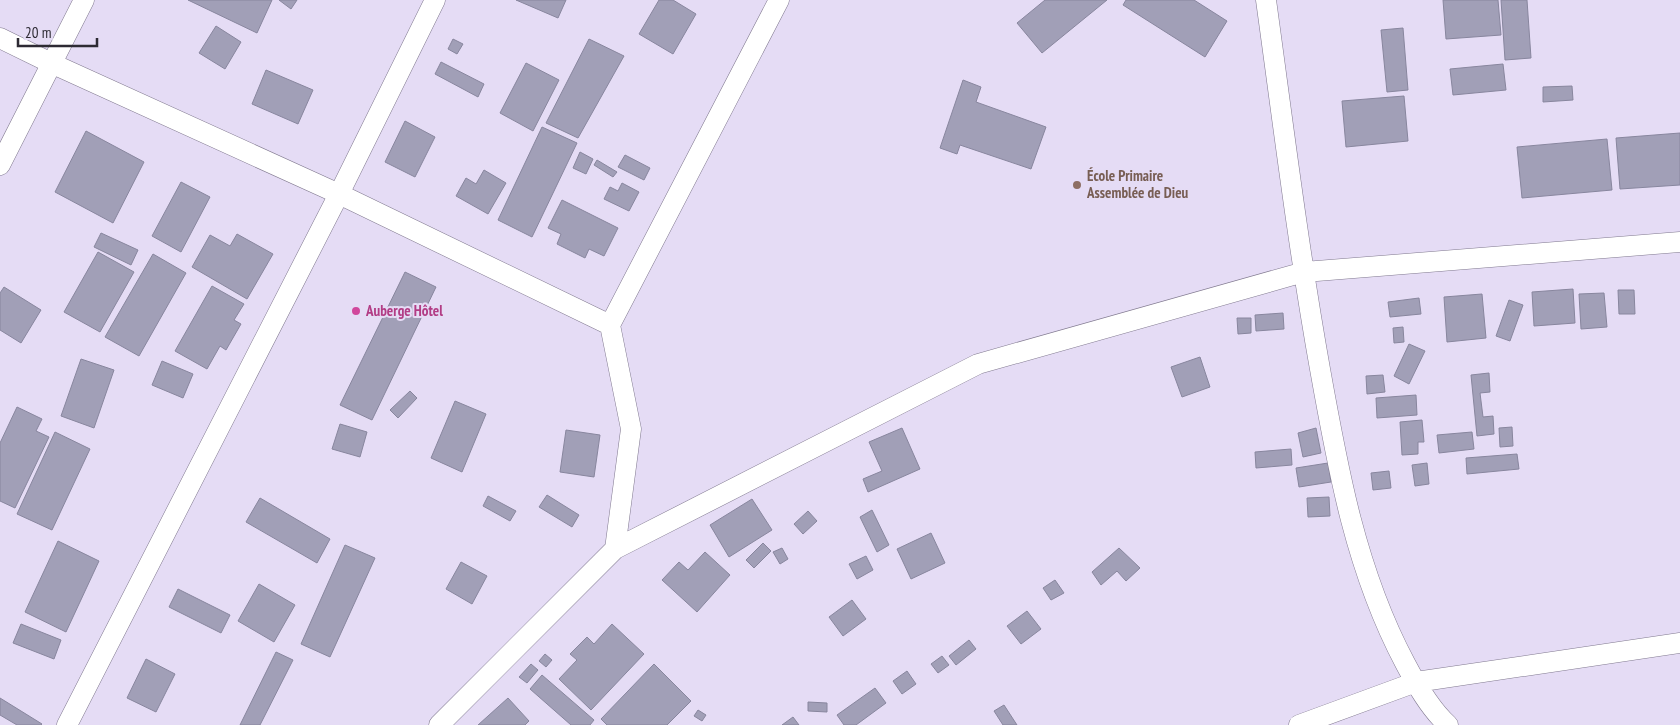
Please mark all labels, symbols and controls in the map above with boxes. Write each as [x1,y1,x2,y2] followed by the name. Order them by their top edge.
[18,15,96,47] scale bar
[25,23,51,42] text: 20 m
[1086,166,1189,202] place label: École Primaire Assemblée de Dieu
[1071,179,1083,191] marker: École Primaire Assemblée de Dieu
[365,301,443,320] place label: Auberge Hôtel
[350,305,362,317] marker: Auberge Hôtel

